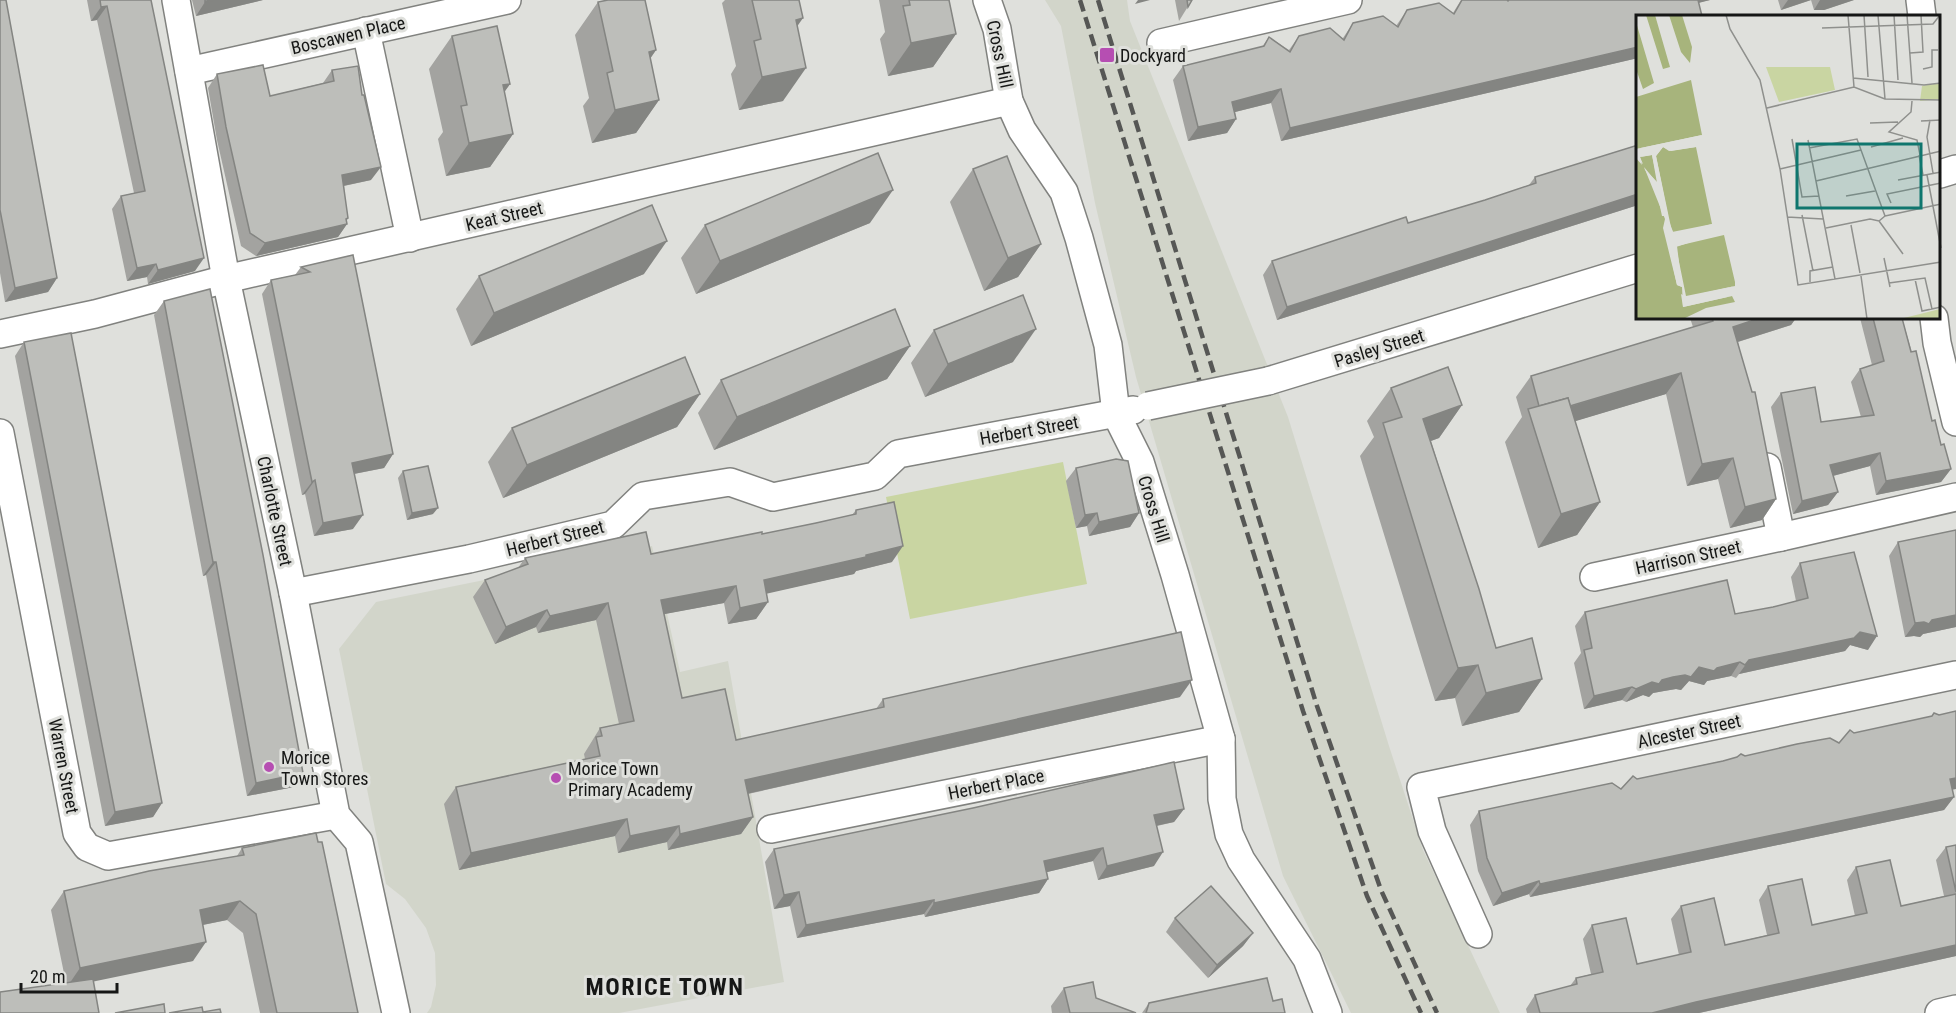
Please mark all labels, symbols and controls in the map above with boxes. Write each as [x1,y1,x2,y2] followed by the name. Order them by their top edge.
[289,12,407,58] street label: Boscawen Place
[1636,15,1941,320] inset map
[983,18,1017,90] street label: Cross Hill
[1120,45,1186,66] place label: Dockyard
[1098,46,1116,64] marker: Dockyard
[463,197,545,235] street label: Keat Street
[1331,324,1427,372] street label: Pasley Street
[978,411,1080,449] street label: Herbert Street
[253,454,297,568] street label: Charlotte Street
[1134,473,1174,545] street label: Cross Hill
[504,516,606,560] street label: Herbert Street
[1633,536,1743,578] street label: Harrison Street
[1635,710,1743,752] street label: Alcester Street
[45,717,83,815] street label: Warren Street
[281,747,369,789] place label: Morice Town Stores
[568,758,693,800] place label: Morice Town Primary Academy
[262,760,276,774] marker: Morice Town Stores
[946,764,1046,804] street label: Herbert Place
[549,771,563,785] marker: Morice Town Primary Academy
[21,956,117,994] scale bar
[30,966,65,987] text: 20 m
[585,973,745,1001] district label: MORICE TOWN

